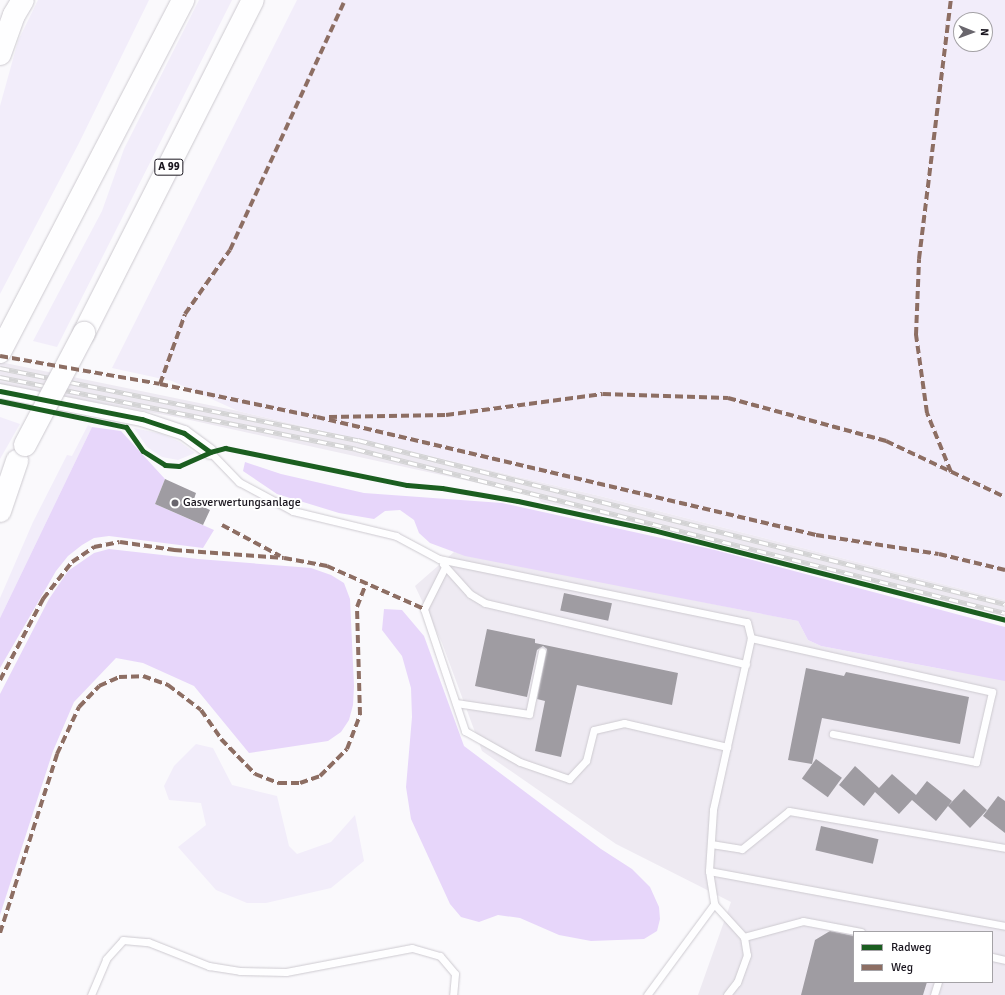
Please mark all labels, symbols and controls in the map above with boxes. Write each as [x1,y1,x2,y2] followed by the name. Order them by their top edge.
[953,12,993,52] north arrow
[978,28,991,36] text: N
[154,158,184,176] road number: A 99
[183,496,301,510] place label: Gasverwertungsanlage
[170,498,180,508] marker: Gasverwertungsanlage
[853,931,993,983] legend
[891,940,931,955] text: Radweg
[891,960,913,975] text: Weg

